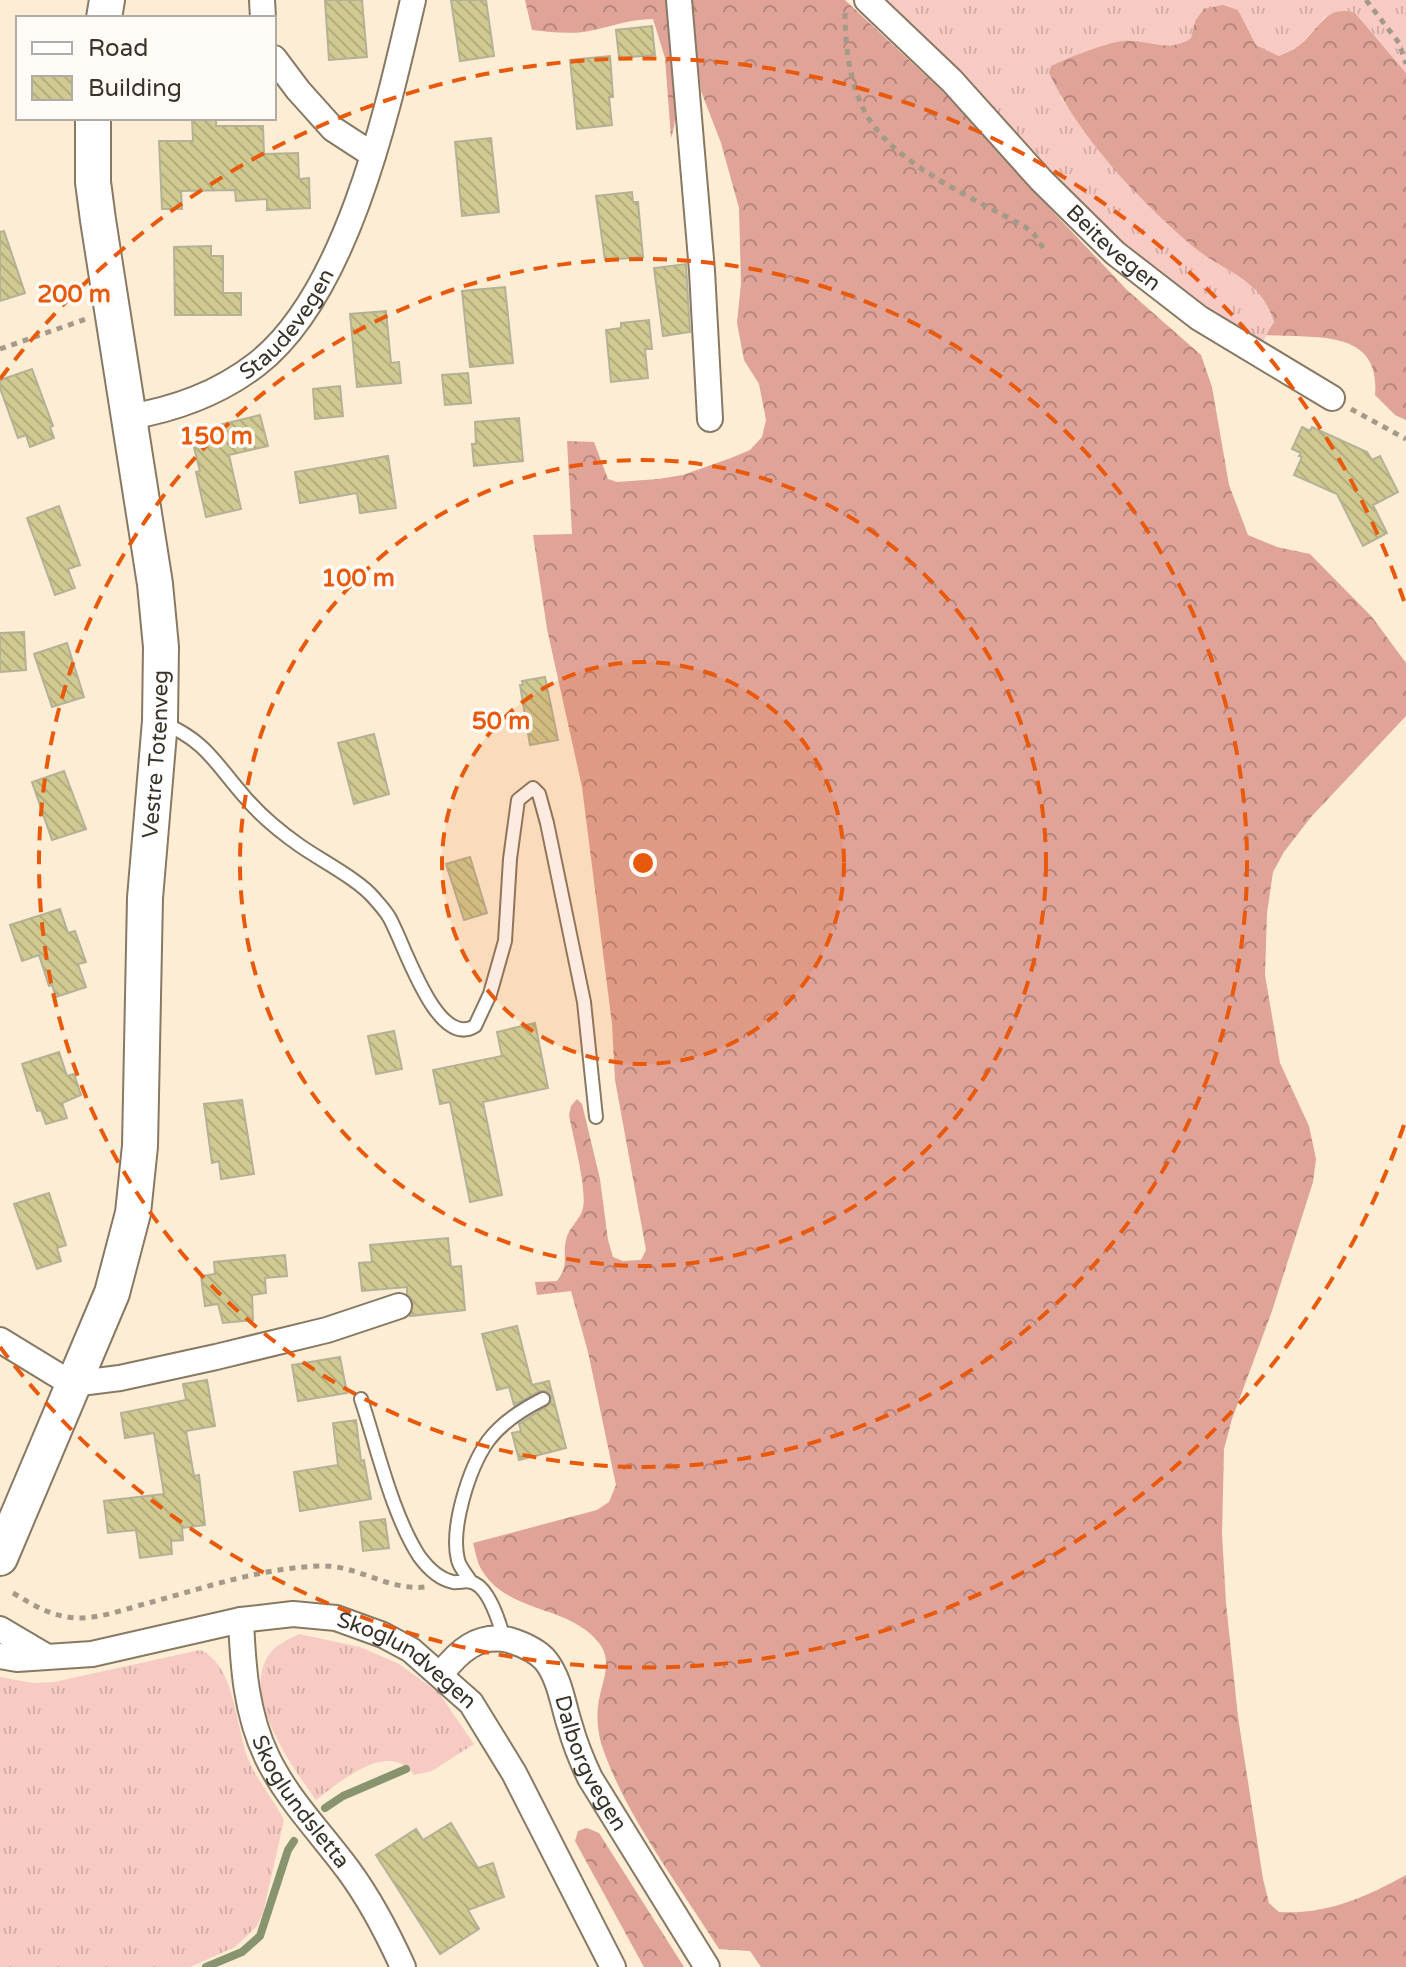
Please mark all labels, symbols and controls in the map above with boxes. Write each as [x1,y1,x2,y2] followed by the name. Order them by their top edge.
[16,16,276,120] legend
[88,34,148,63] text: Road
[88,74,182,103] text: Building
[1061,199,1166,296] street label: Beitevegen
[234,264,340,386] street label: Staudevegen
[37,280,111,309] text: 200 m
[179,422,253,451] text: 150 m
[321,564,395,593] text: 100 m
[137,670,174,840] street label: Vestre Totenveg
[472,707,530,736] text: 50 m
[629,849,657,877] centre of rings
[333,1606,482,1714] street label: Skoglundvegen
[549,1692,633,1836] street label: Dalborgvegen
[246,1731,355,1873] street label: Skoglundsletta

